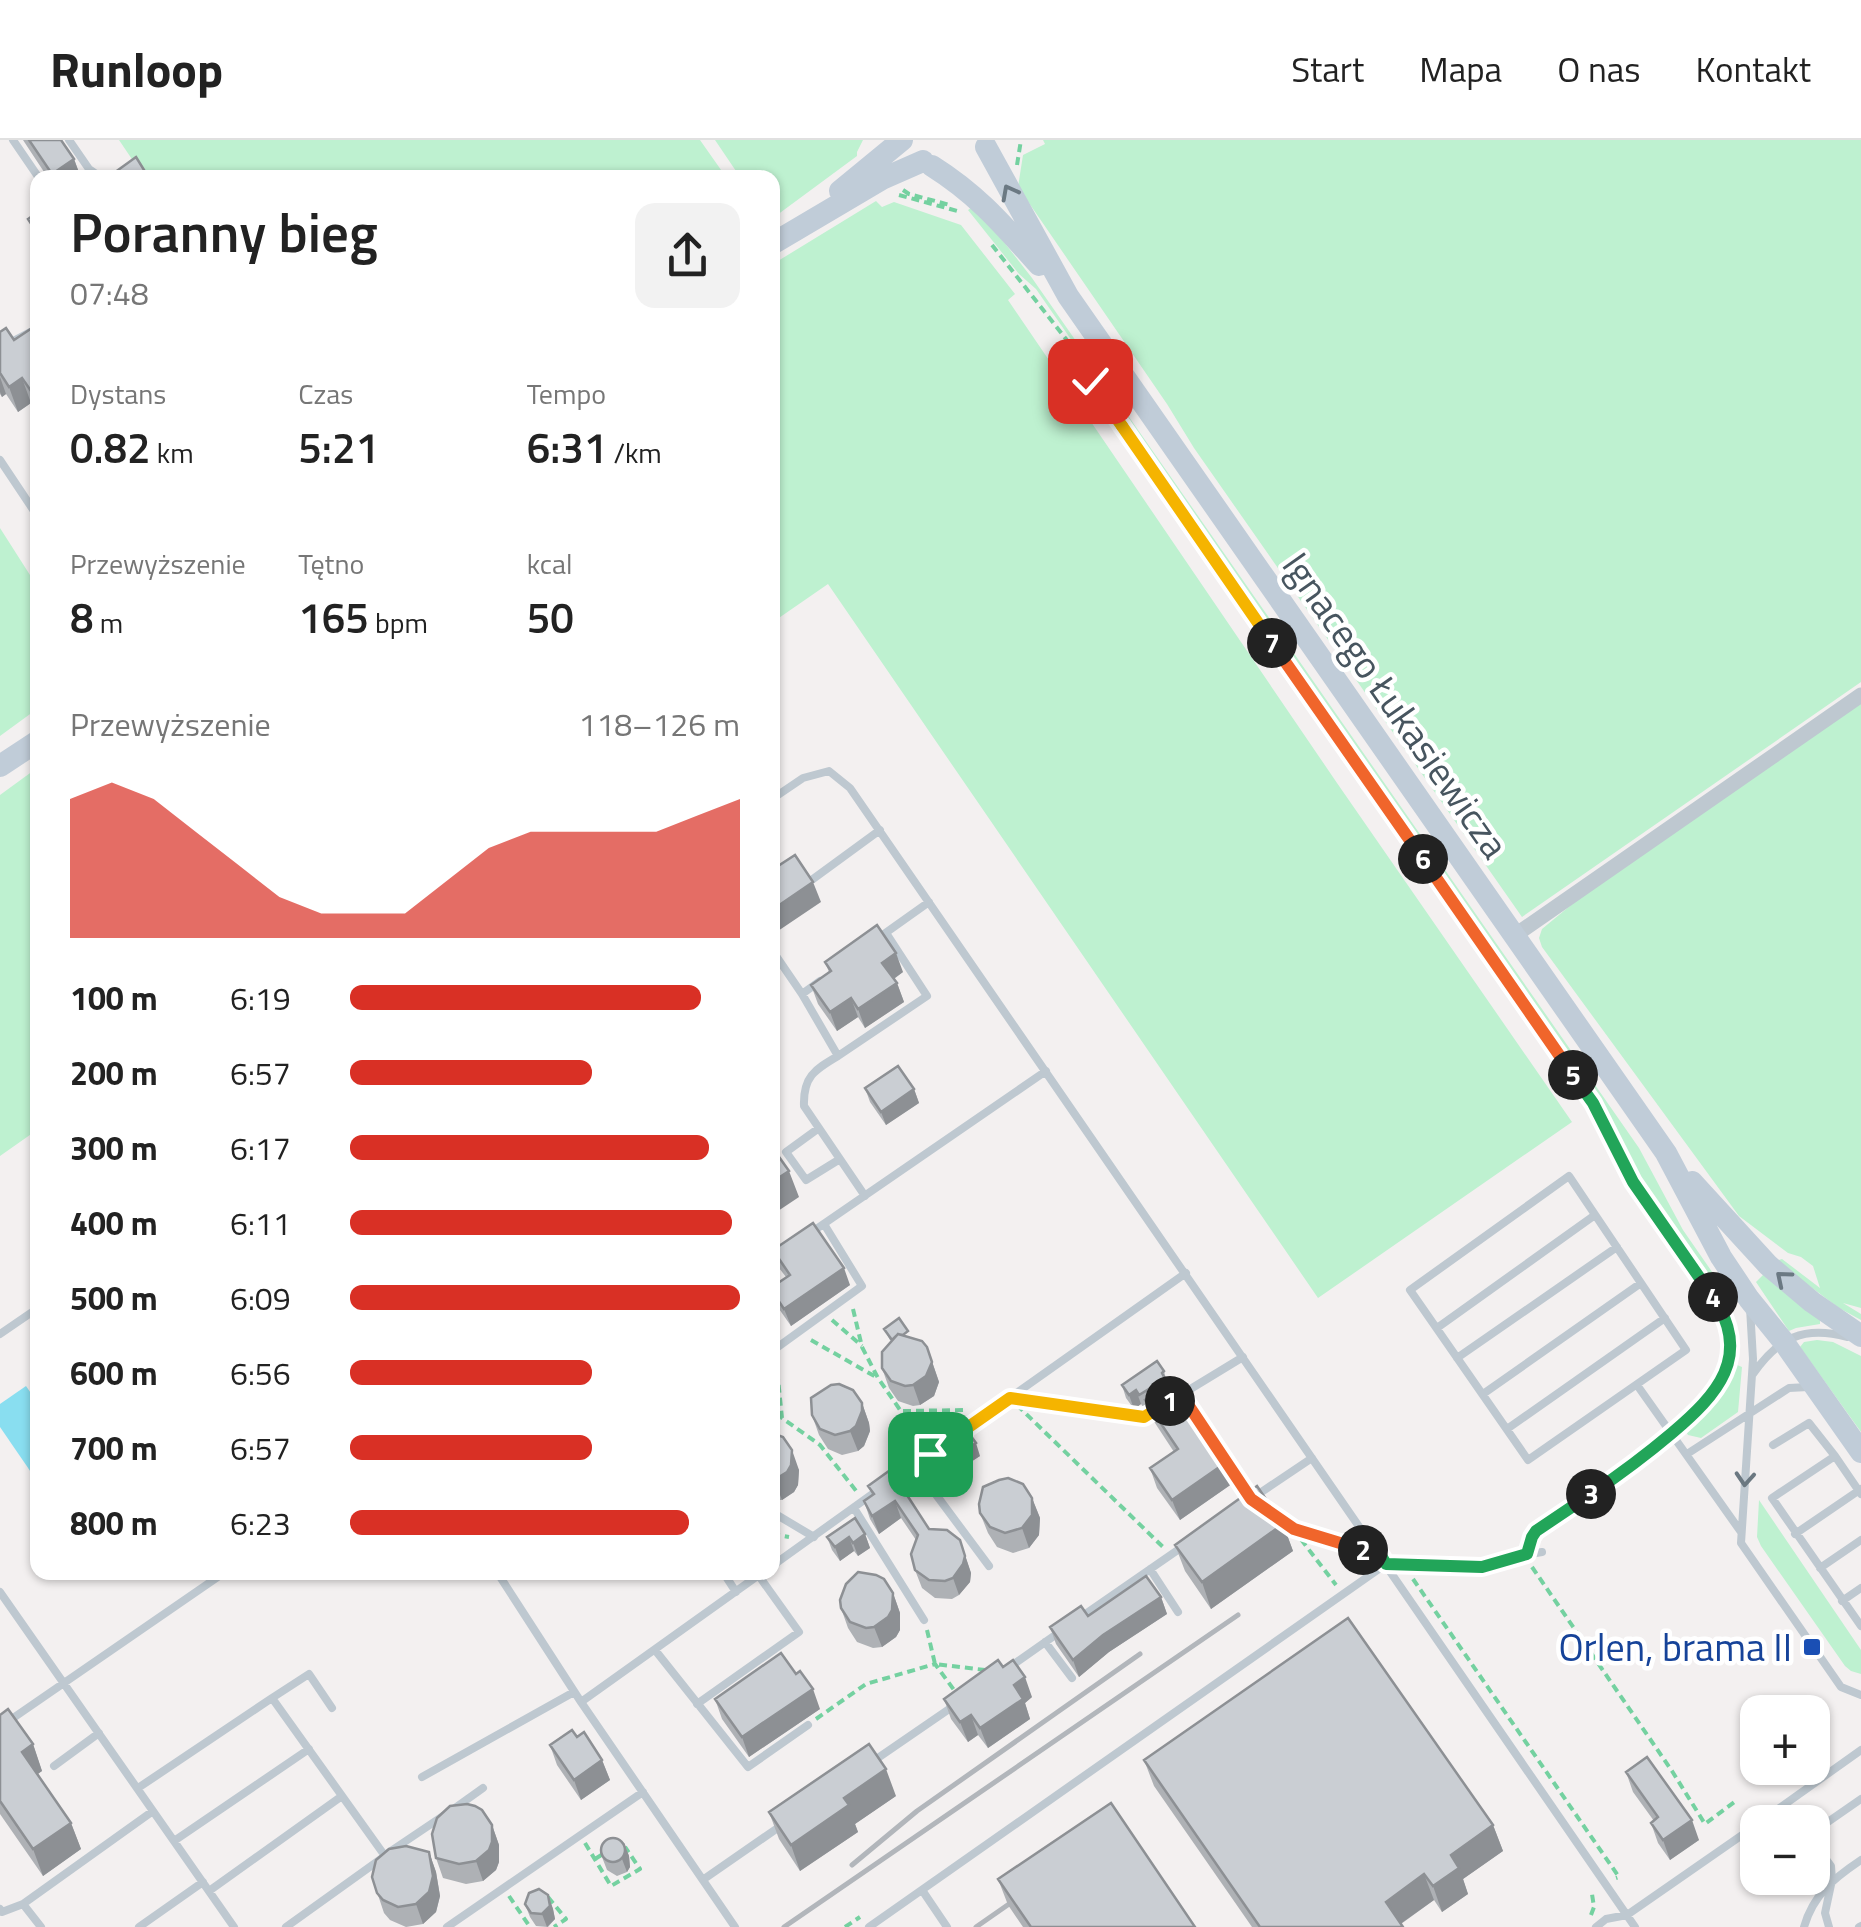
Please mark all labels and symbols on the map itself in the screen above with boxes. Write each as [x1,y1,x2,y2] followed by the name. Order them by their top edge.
[1002,184,1022,202] one-way arrow
[1048,339,1133,424] pin
[1268,540,1524,870] street label: Ignacego Łukasiewicza
[1247,618,1297,668] pin: 7
[1398,834,1448,884] pin: 6
[1548,1050,1598,1100] pin: 5
[1776,1271,1795,1289] one-way arrow
[1688,1272,1738,1322] pin: 4
[1145,1376,1195,1426] pin: 1
[888,1412,973,1497] pin
[1566,1469,1616,1519] pin: 3
[1735,1471,1756,1487] one-way arrow
[1338,1525,1388,1575] pin: 2
[1559,1618,1792,1676] place label: Orlen, brama II
[1801,1636,1823,1658] marker: Orlen, brama II

